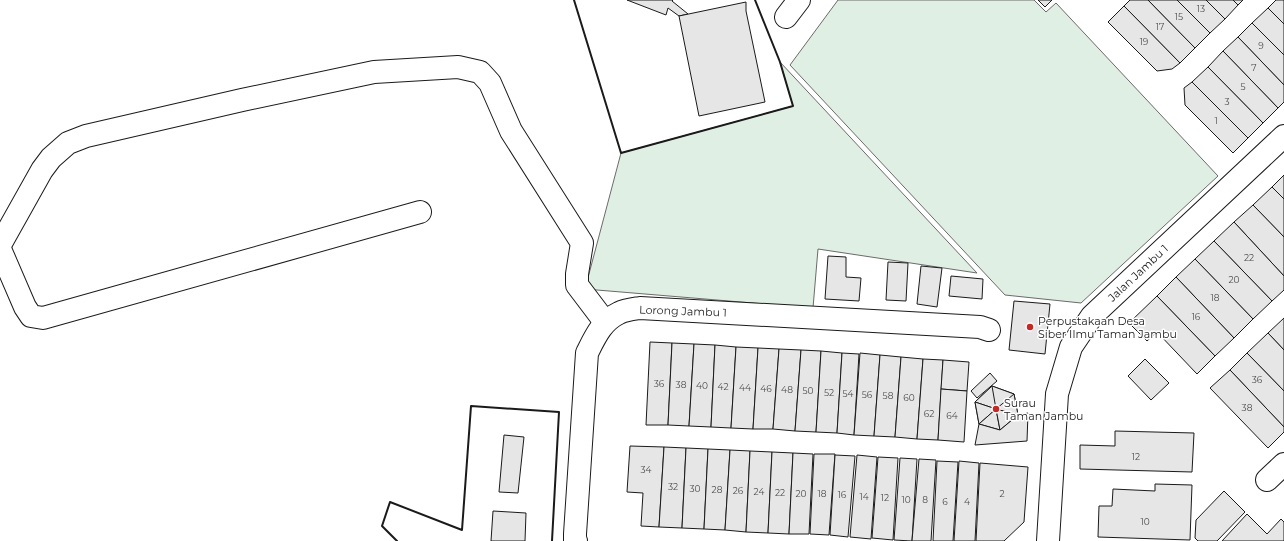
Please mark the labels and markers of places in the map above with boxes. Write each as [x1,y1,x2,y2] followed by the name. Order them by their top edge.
[1038,314,1177,341] place label: Perpustakaan Desa Siber Ilmu Taman Jambu
[1025,322,1035,332] marker: Perpustakaan Desa Siber Ilmu Taman Jambu
[1004,396,1084,423] place label: Surau Taman Jambu
[991,404,1001,414] marker: Surau Taman Jambu

